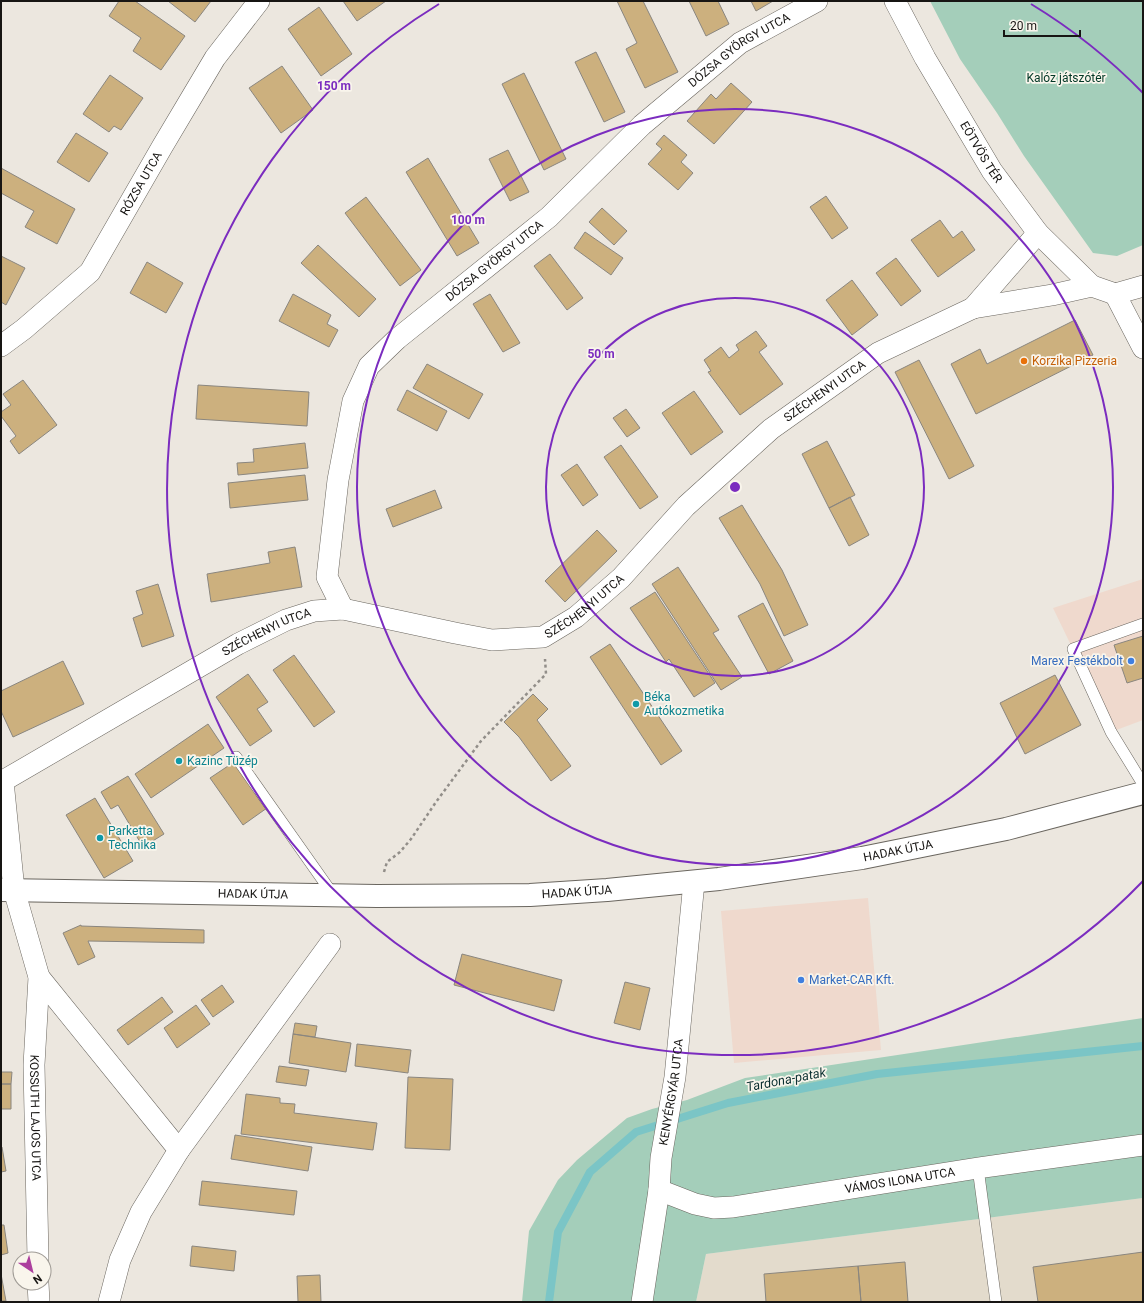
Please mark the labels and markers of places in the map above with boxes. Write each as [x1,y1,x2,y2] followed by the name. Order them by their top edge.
[1032,354,1117,368] place label: Korzika Pizzeria
[1019,356,1029,366] marker: Korzika Pizzeria
[728,480,742,494] centre of rings
[1031,654,1123,668] place label: Marex Festékbolt
[1126,656,1136,666] marker: Marex Festékbolt
[644,690,724,718] place label: Béka Autókozmetika
[631,699,641,709] marker: Béka Autókozmetika
[187,754,258,768] place label: Kazinc Tüzép
[174,756,184,766] marker: Kazinc Tüzép
[108,824,156,852] place label: Parketta Technika
[95,833,105,843] marker: Parketta Technika
[809,973,894,987] place label: Market-CAR Kft.
[796,975,806,985] marker: Market-CAR Kft.

